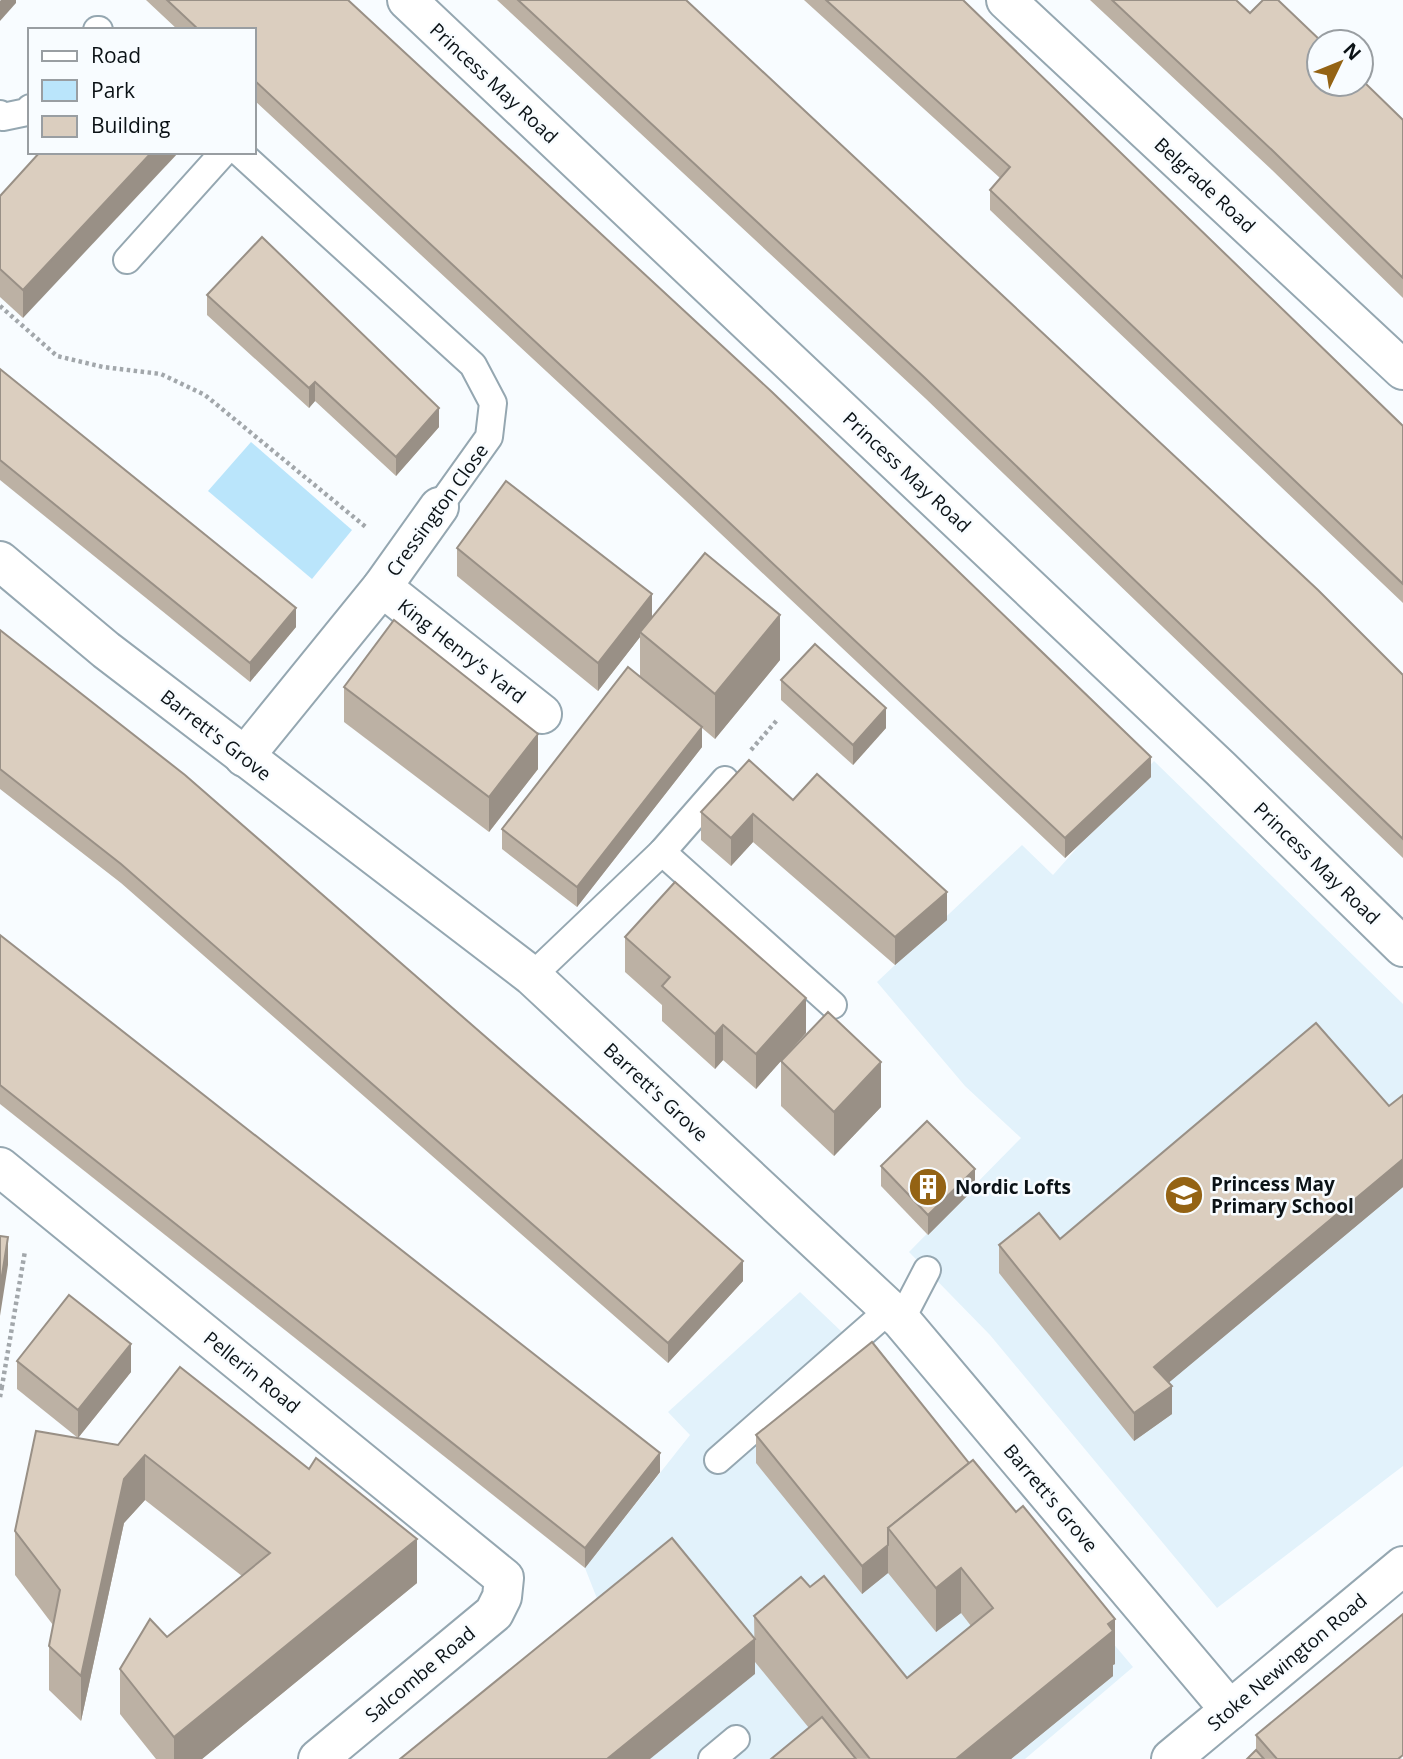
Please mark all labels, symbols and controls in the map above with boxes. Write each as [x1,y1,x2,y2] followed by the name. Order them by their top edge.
[424,17,564,149] street label: Princess May Road
[28,28,256,154] legend
[1305,28,1375,98] north arrow
[1338,37,1367,66] text: N
[91,41,141,69] text: Road
[91,76,135,104] text: Park
[91,111,170,139] text: Building
[1149,132,1261,238] street label: Belgrade Road
[837,406,977,538] street label: Princess May Road
[380,438,494,582] street label: Cressington Close
[393,593,531,709] street label: King Henry's Yard
[155,684,277,786] street label: Barrett's Grove
[1248,796,1386,930] street label: Princess May Road
[598,1037,714,1147] street label: Barrett's Grove
[907,1166,949,1208] building icon: Nordic Lofts
[1211,1171,1354,1219] place label: Princess May Primary School
[955,1174,1071,1200] place label: Nordic Lofts
[1163,1174,1205,1216] school or university icon: Princess May Primary School
[198,1325,306,1419] street label: Pellerin Road
[998,1438,1104,1558] street label: Barrett's Grove
[1202,1588,1372,1736] street label: Stoke Newington Road
[359,1620,481,1728] street label: Salcombe Road

